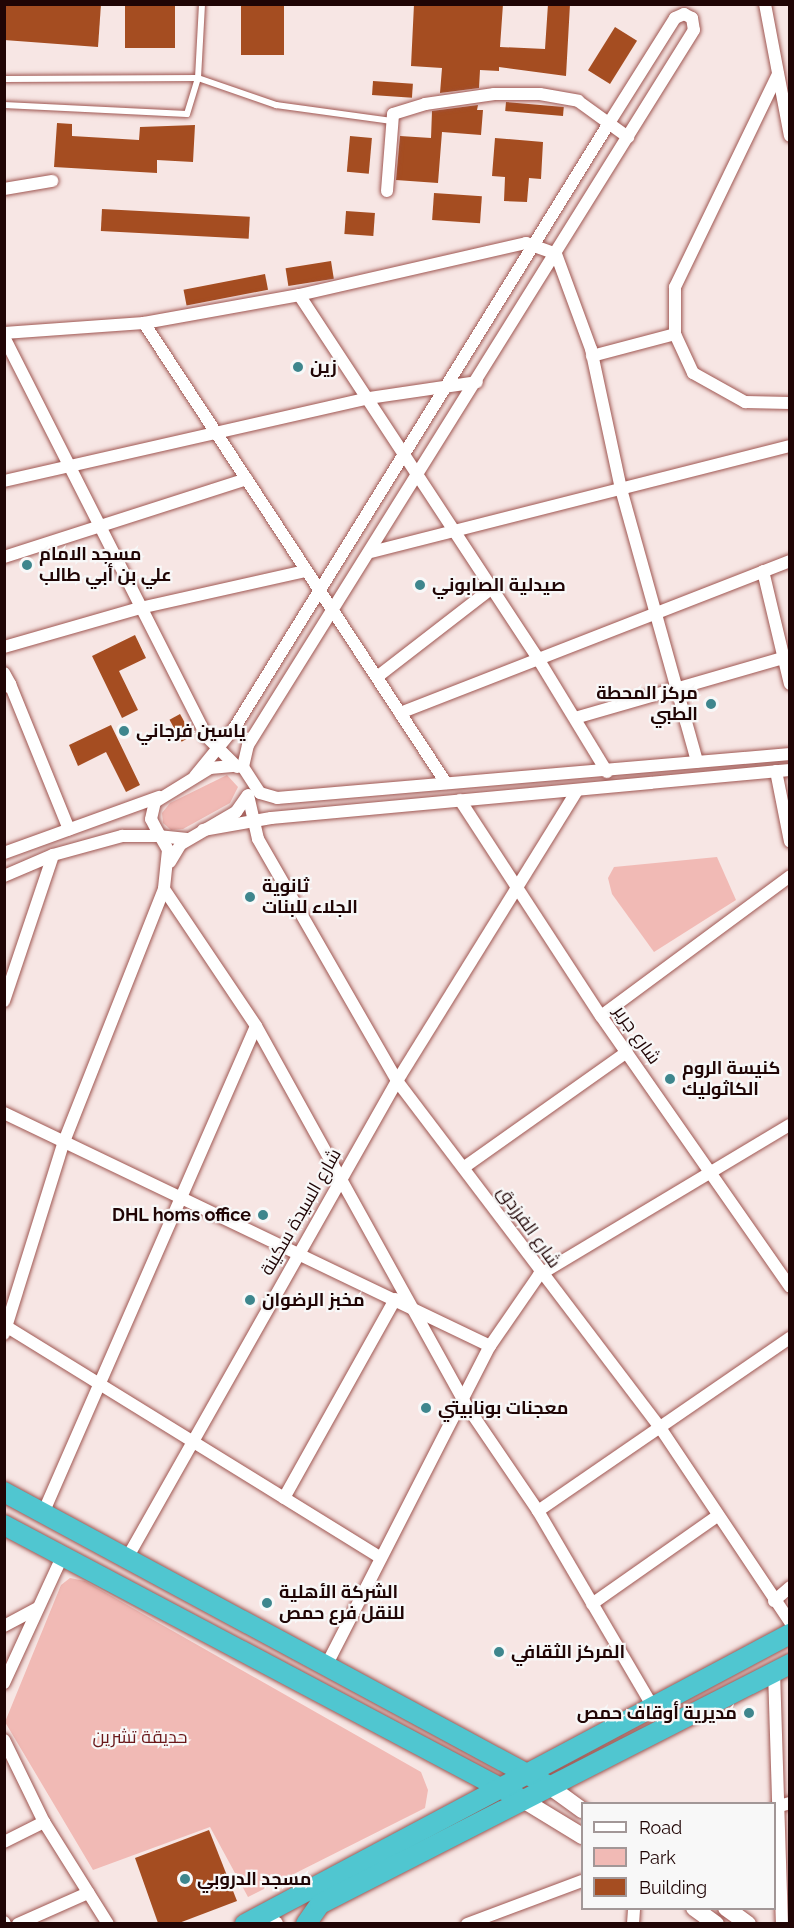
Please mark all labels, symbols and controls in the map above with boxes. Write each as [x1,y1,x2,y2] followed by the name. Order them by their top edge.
[310,356,337,378] place label: زين
[291,360,305,374] marker: زين
[39,544,172,586] place label: مسجد الامام علي بن أبي طالب
[20,558,34,572] marker: مسجد الامام علي بن أبي طالب
[432,574,566,596] place label: صيدلية الصابوني
[413,578,427,592] marker: صيدلية الصابوني
[596,683,698,726] place label: مركز المحطة الطبي
[702,695,720,713] marker: مركز المحطة الطبي
[136,720,246,742] place label: ياسين فرجاني
[117,724,131,738] marker: ياسين فرجاني
[262,876,358,918] place label: ثانوية الجلاء للبنات
[243,890,257,904] marker: ثانوية الجلاء للبنات
[609,1002,665,1068] street label: شارع جرير
[682,1058,780,1100] place label: كنيسة الروم الكاثوليك
[663,1072,677,1086] marker: كنيسة الروم الكاثوليك
[256,1145,346,1279] street label: شارع السيدة سكينة
[493,1182,565,1272] street label: شارع الفرزدق
[111,1204,251,1226] place label: DHL homs office
[256,1208,270,1222] marker: DHL homs office
[262,1289,365,1311] place label: مخبز الرضوان
[243,1293,257,1307] marker: مخبز الرضوان
[438,1397,568,1419] place label: معجنات بونابيتي
[419,1401,433,1415] marker: معجنات بونابيتي
[279,1582,405,1624] place label: الشركة الأهلية للنقل فرع حمص
[260,1596,274,1610] marker: الشركة الأهلية للنقل فرع حمص
[511,1641,625,1663] place label: المركز الثقافي
[492,1645,506,1659] marker: المركز الثقافي
[577,1702,737,1724] place label: مديرية أوقاف حمص
[742,1706,756,1720] marker: مديرية أوقاف حمص
[92,1726,188,1748] park label: حديقة تشرين
[581,1802,776,1910] legend
[639,1817,682,1838] text: Road
[639,1847,676,1868] text: Park
[197,1868,311,1890] place label: مسجد الدروبي
[178,1872,192,1886] marker: مسجد الدروبي
[639,1877,707,1898] text: Building

